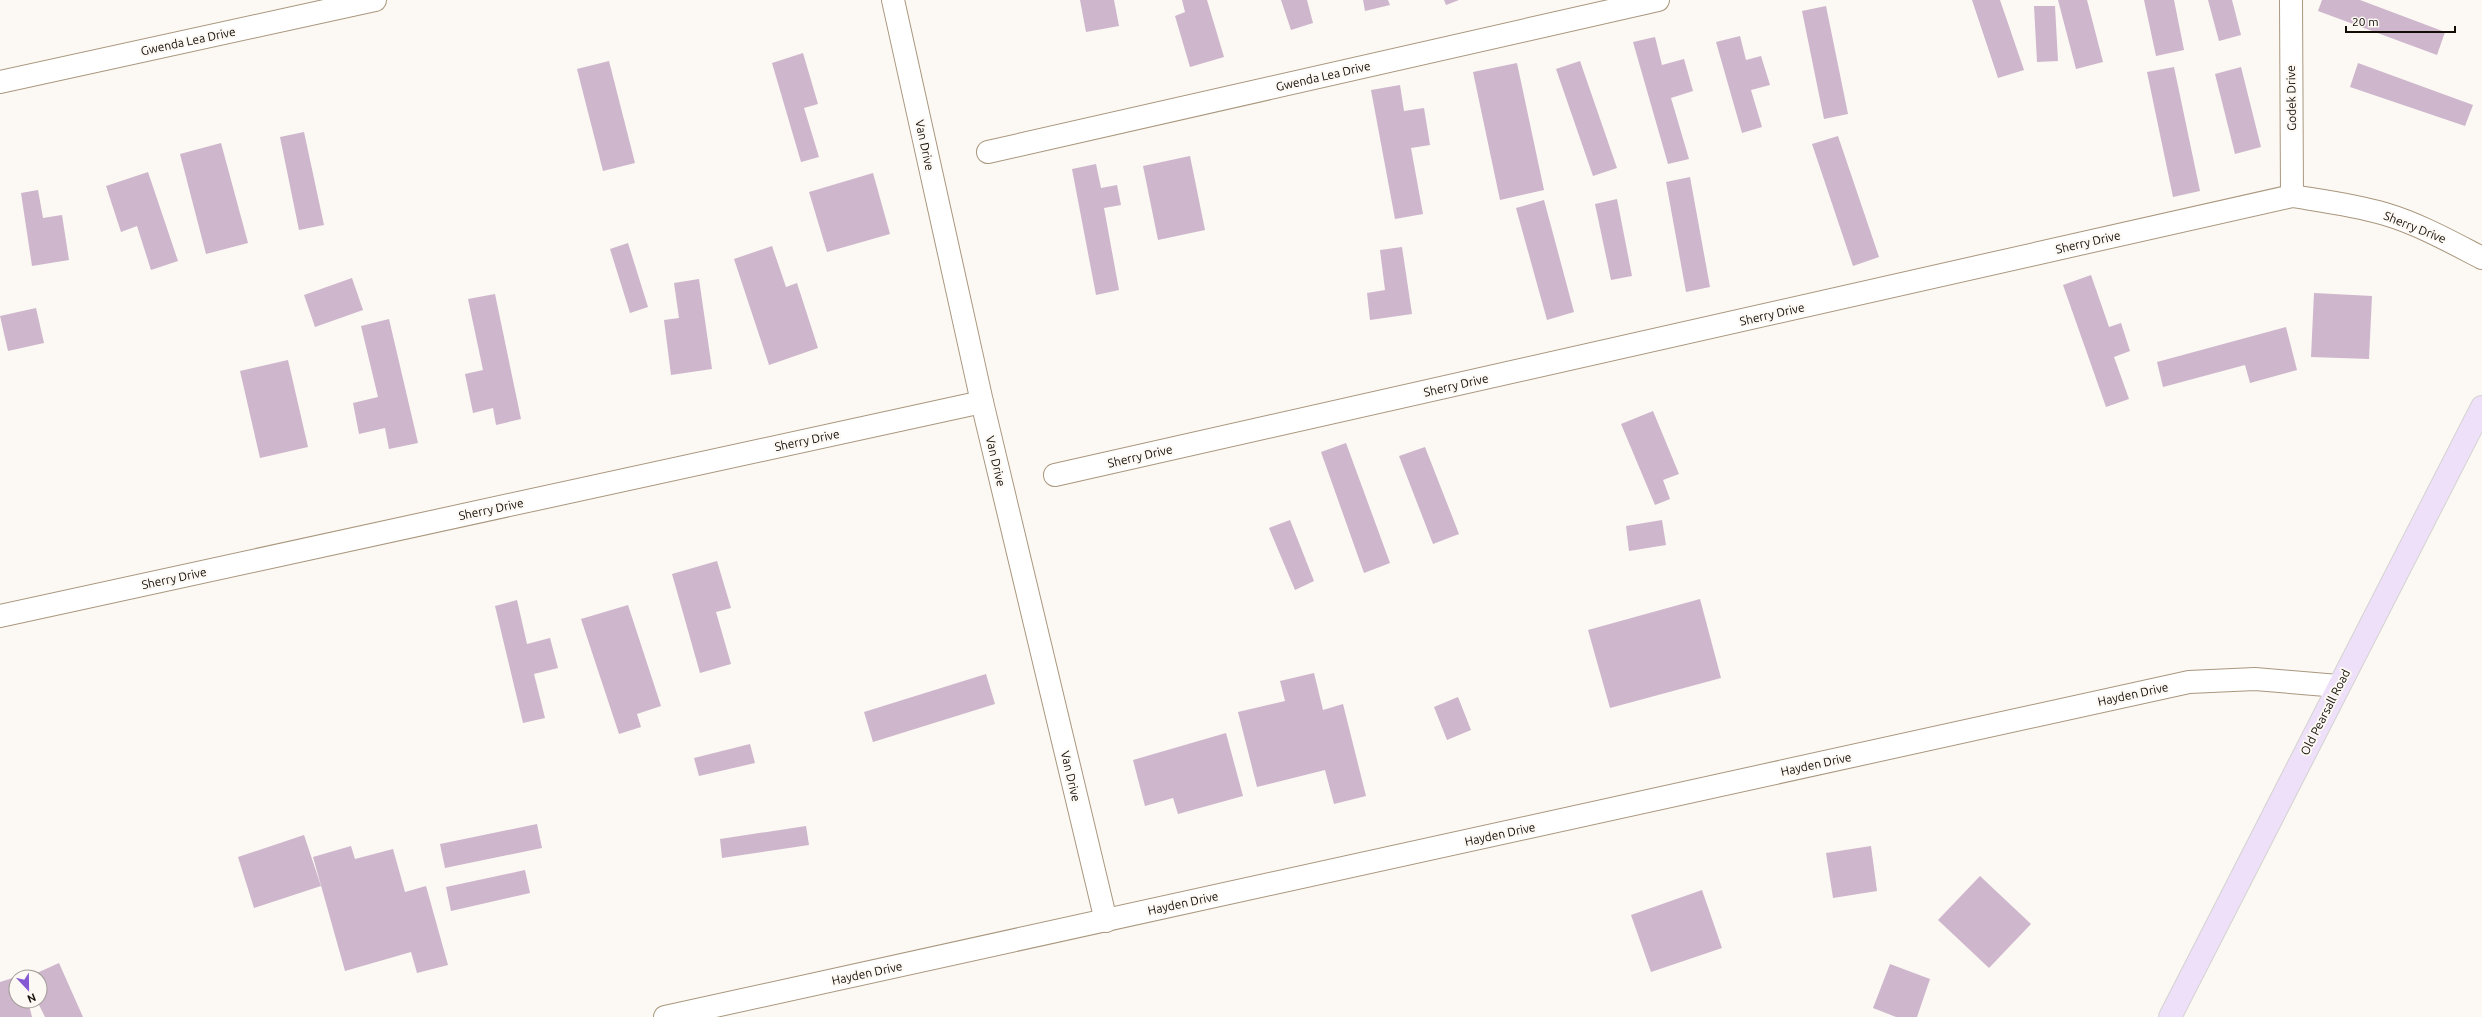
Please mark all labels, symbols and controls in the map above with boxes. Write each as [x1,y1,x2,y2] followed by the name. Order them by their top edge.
[2346,8,2455,34] scale bar
[2352,15,2379,28] text: 20 m
[139,25,237,57] street label: Gwenda Lea Drive
[1274,59,1372,93] street label: Gwenda Lea Drive
[2284,65,2298,131] street label: Godek Drive
[913,118,937,172] street label: Van Drive
[2382,209,2448,245] street label: Sherry Drive
[2054,228,2122,256] street label: Sherry Drive
[1738,300,1806,328] street label: Sherry Drive
[1422,371,1490,399] street label: Sherry Drive
[773,427,841,453] street label: Sherry Drive
[984,434,1008,488] street label: Van Drive
[1106,442,1174,470] street label: Sherry Drive
[457,496,525,522] street label: Sherry Drive
[140,565,208,591] street label: Sherry Drive
[2298,667,2352,757] street label: Old Pearsall Road
[2096,680,2170,708] street label: Hayden Drive
[1059,749,1083,803] street label: Van Drive
[1779,750,1853,778] street label: Hayden Drive
[1463,820,1537,848] street label: Hayden Drive
[1146,889,1220,917] street label: Hayden Drive
[830,959,904,987] street label: Hayden Drive
[8,969,48,1009] north arrow
[26,991,38,1005] text: N

